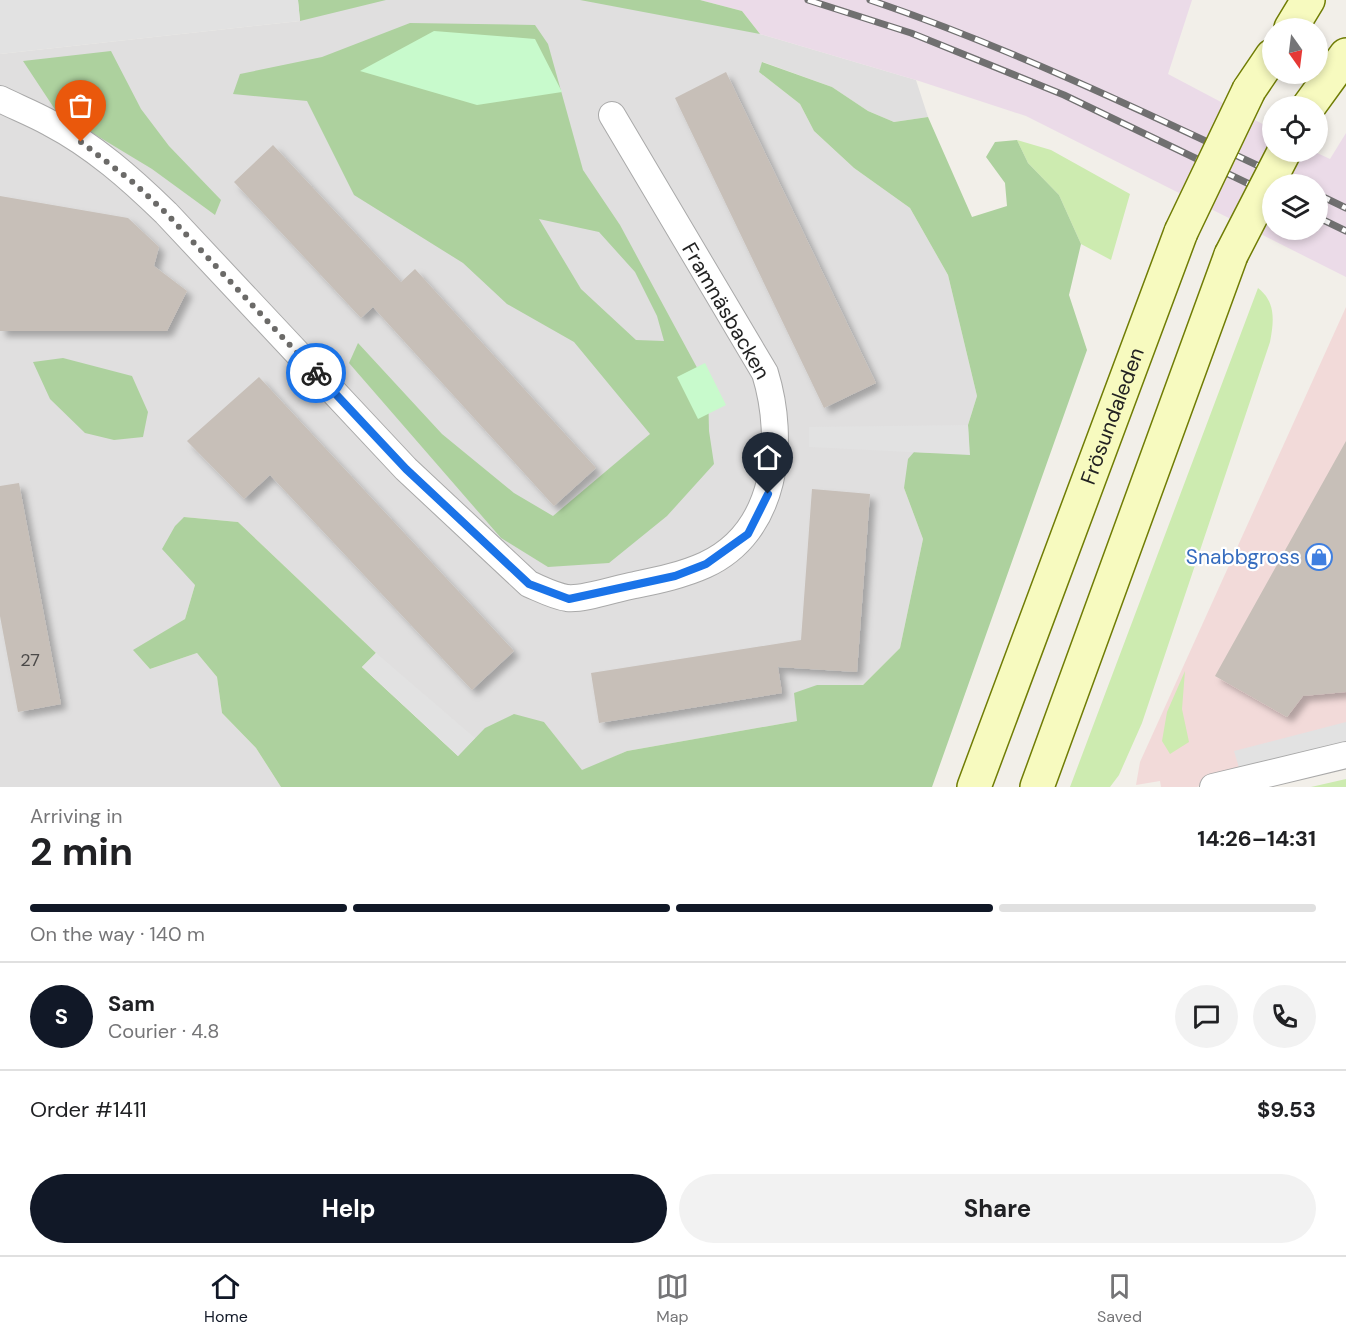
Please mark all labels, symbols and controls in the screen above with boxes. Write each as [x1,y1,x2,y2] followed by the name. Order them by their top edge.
[1262,18,1328,84] north arrow
[1262,18,1328,240] map controls
[55,80,106,142] pin
[64,89,97,122] icon: bag
[1262,96,1328,162] button: locate
[1262,174,1328,240] button: layers
[675,238,777,384] street label: Framnäsbacken
[286,343,346,403] courier
[1074,344,1151,488] street label: Frösundaleden
[300,357,333,390] icon: bike
[742,432,793,494] pin
[751,441,784,474] icon: home
[1304,542,1334,572] shop icon: Snabbgross
[1186,543,1300,571] place label: Snabbgross
[20,648,40,672] house number: 27
[30,803,122,829] text: Arriving in
[1197,824,1316,853] text: 14:26–14:31
[30,826,133,877] text: 2 min
[30,921,205,947] text: On the way · 140 m
[1175,985,1238,1048] button: chat
[1253,985,1316,1048] button: phone
[108,989,155,1018] text: Sam
[55,1002,68,1031] text: S
[108,1018,219,1044] text: Courier · 4.8
[30,1095,147,1124] text: Order #1411
[1257,1095,1316,1124] text: $9.53
[30,1174,667,1243] button: Help
[679,1174,1316,1243] button: Share
[204,1270,248,1327] tab: Home
[656,1270,689,1327] tab: Map
[1097,1270,1142,1327] tab: Saved

